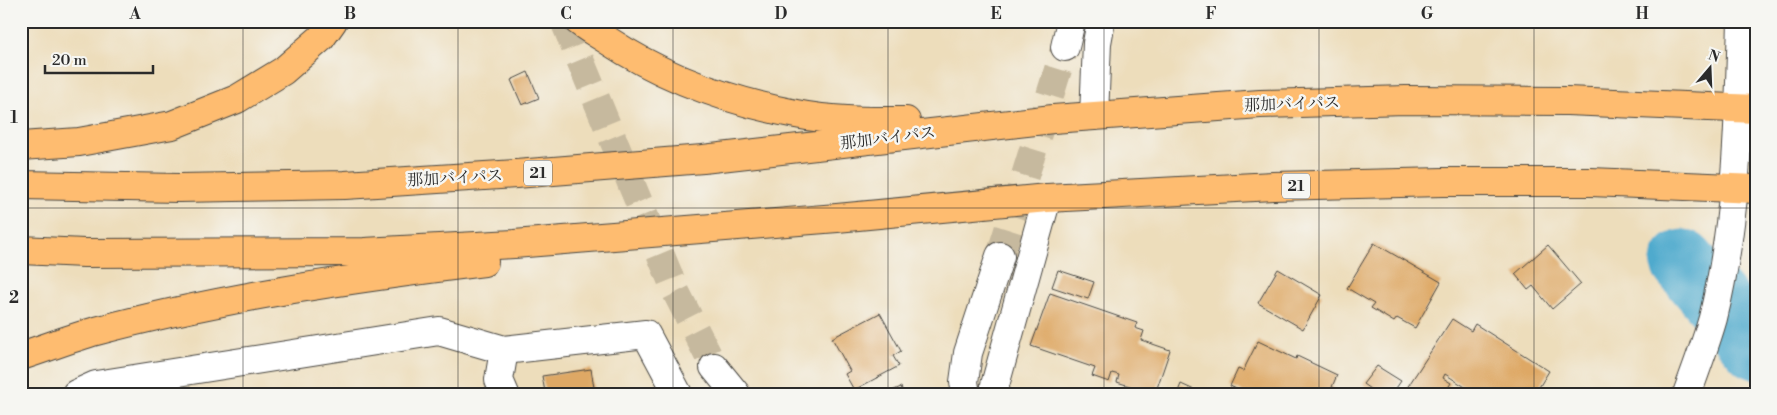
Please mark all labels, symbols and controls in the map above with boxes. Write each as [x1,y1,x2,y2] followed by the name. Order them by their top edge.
[128,4,141,24] text: A
[344,4,356,24] text: B
[560,4,572,24] text: C
[775,4,788,24] text: D
[990,4,1002,24] text: E
[1205,4,1217,24] text: F
[1421,4,1434,24] text: G
[1635,4,1649,24] text: H
[45,42,152,74] scale bar
[1684,42,1734,92] north arrow
[1706,46,1722,67] text: N
[52,51,87,70] text: 20 m
[1244,92,1340,116] street label: 那加バイパス
[10,108,18,128] text: 1
[839,122,937,154] street label: 那加バイパス
[524,160,552,186] road number: 21
[407,166,503,190] street label: 那加バイパス
[1282,174,1310,198] road number: 21
[9,288,19,308] text: 2

